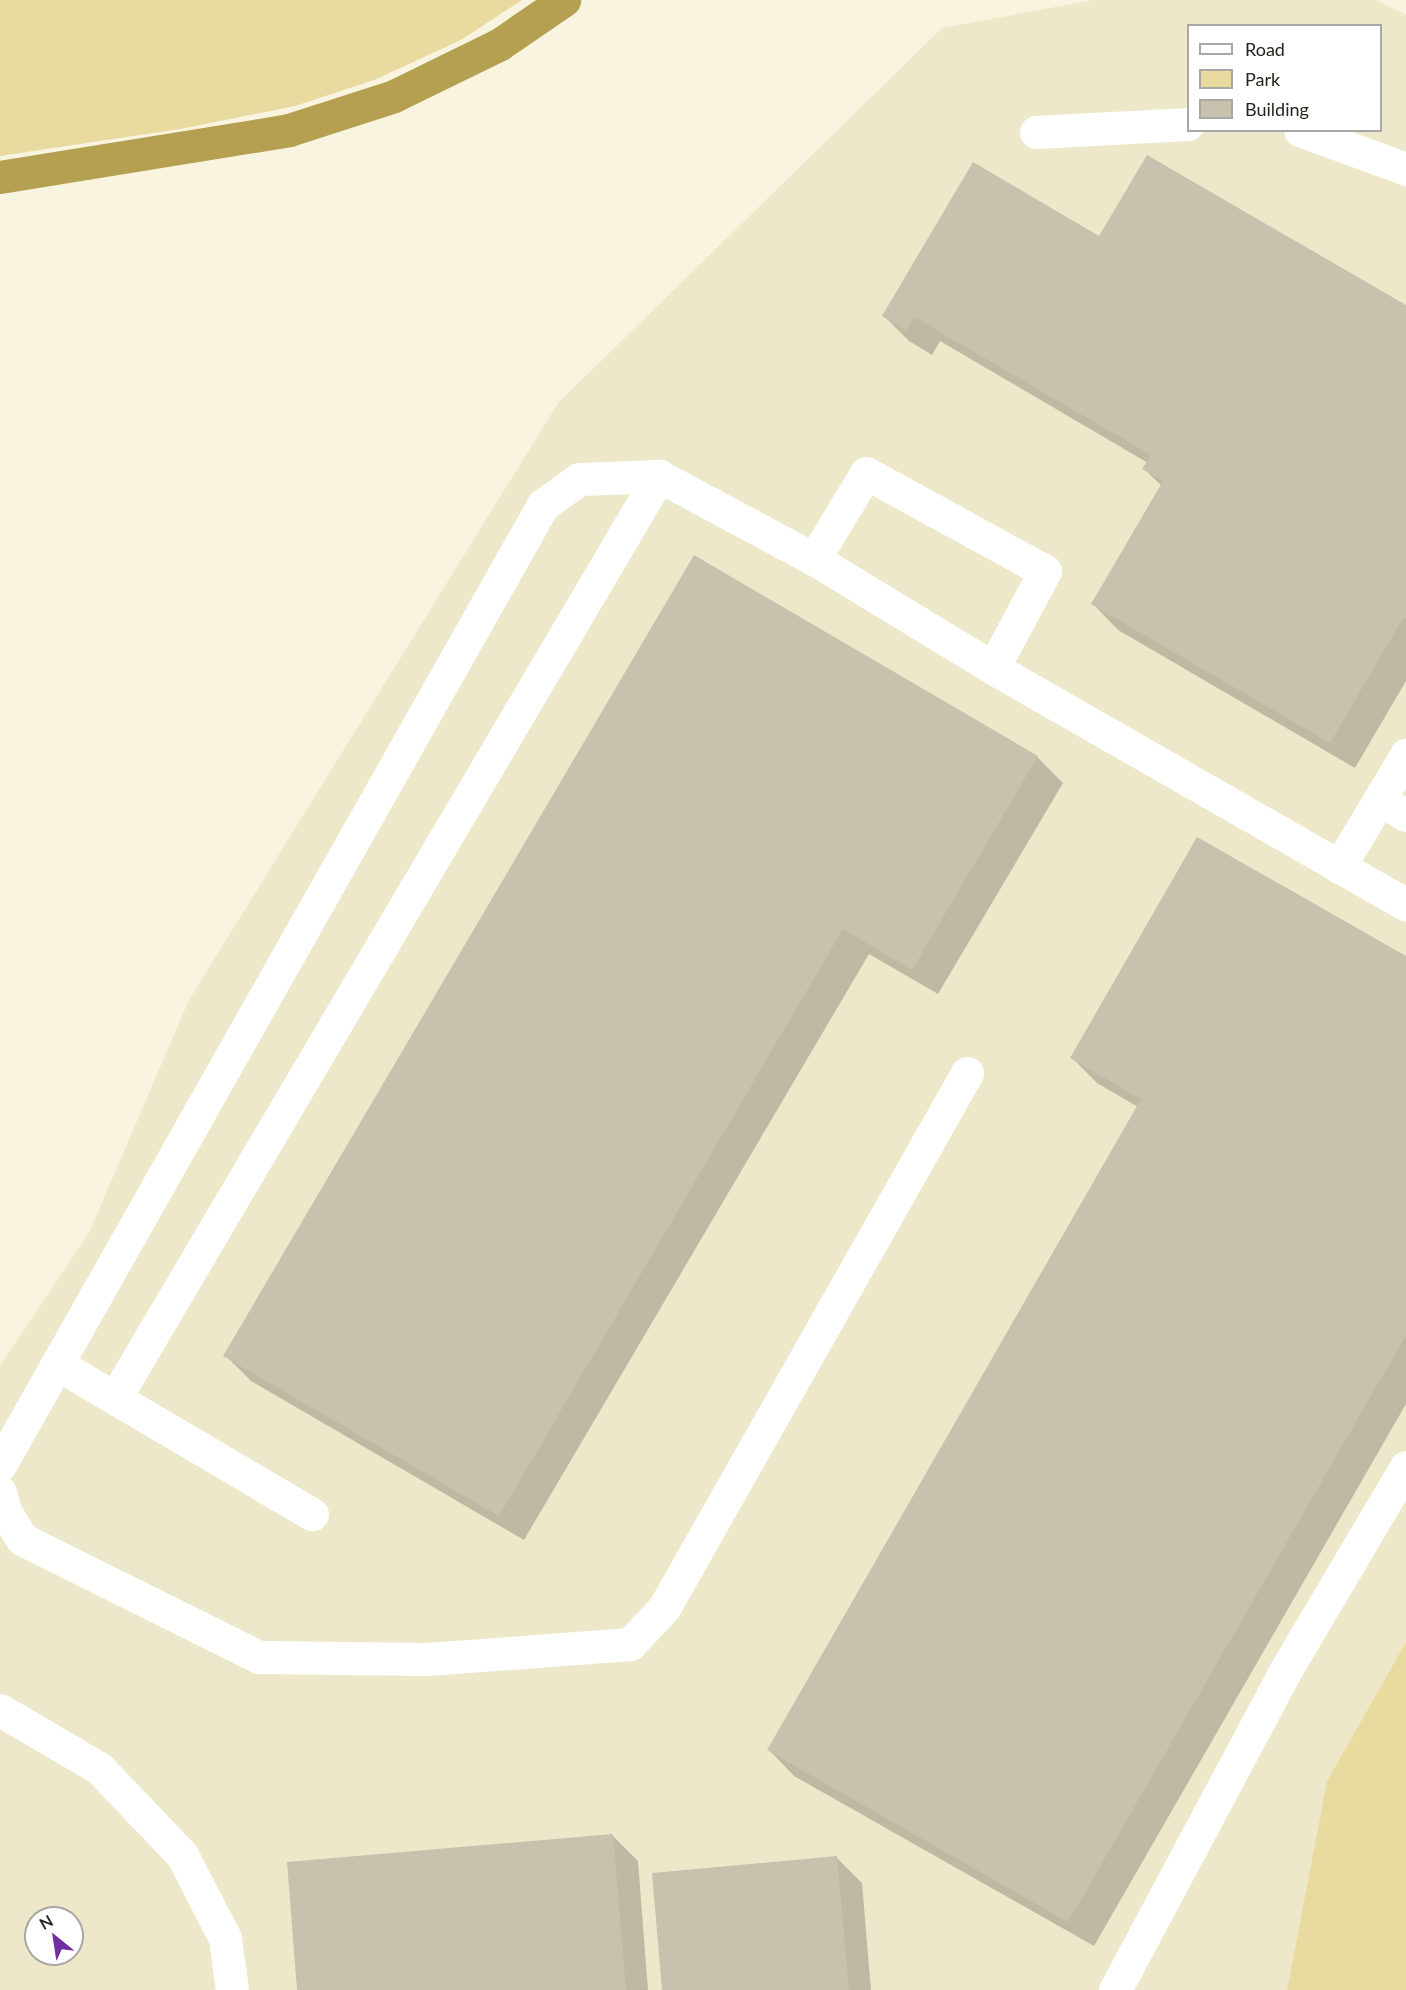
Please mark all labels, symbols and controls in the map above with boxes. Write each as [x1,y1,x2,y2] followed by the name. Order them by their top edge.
[1187,24,1382,132] legend
[1245,38,1285,60] text: Road
[1245,68,1280,90] text: Park
[1245,98,1309,120] text: Building
[24,1906,84,1966] north arrow
[36,1910,56,1933] text: N

